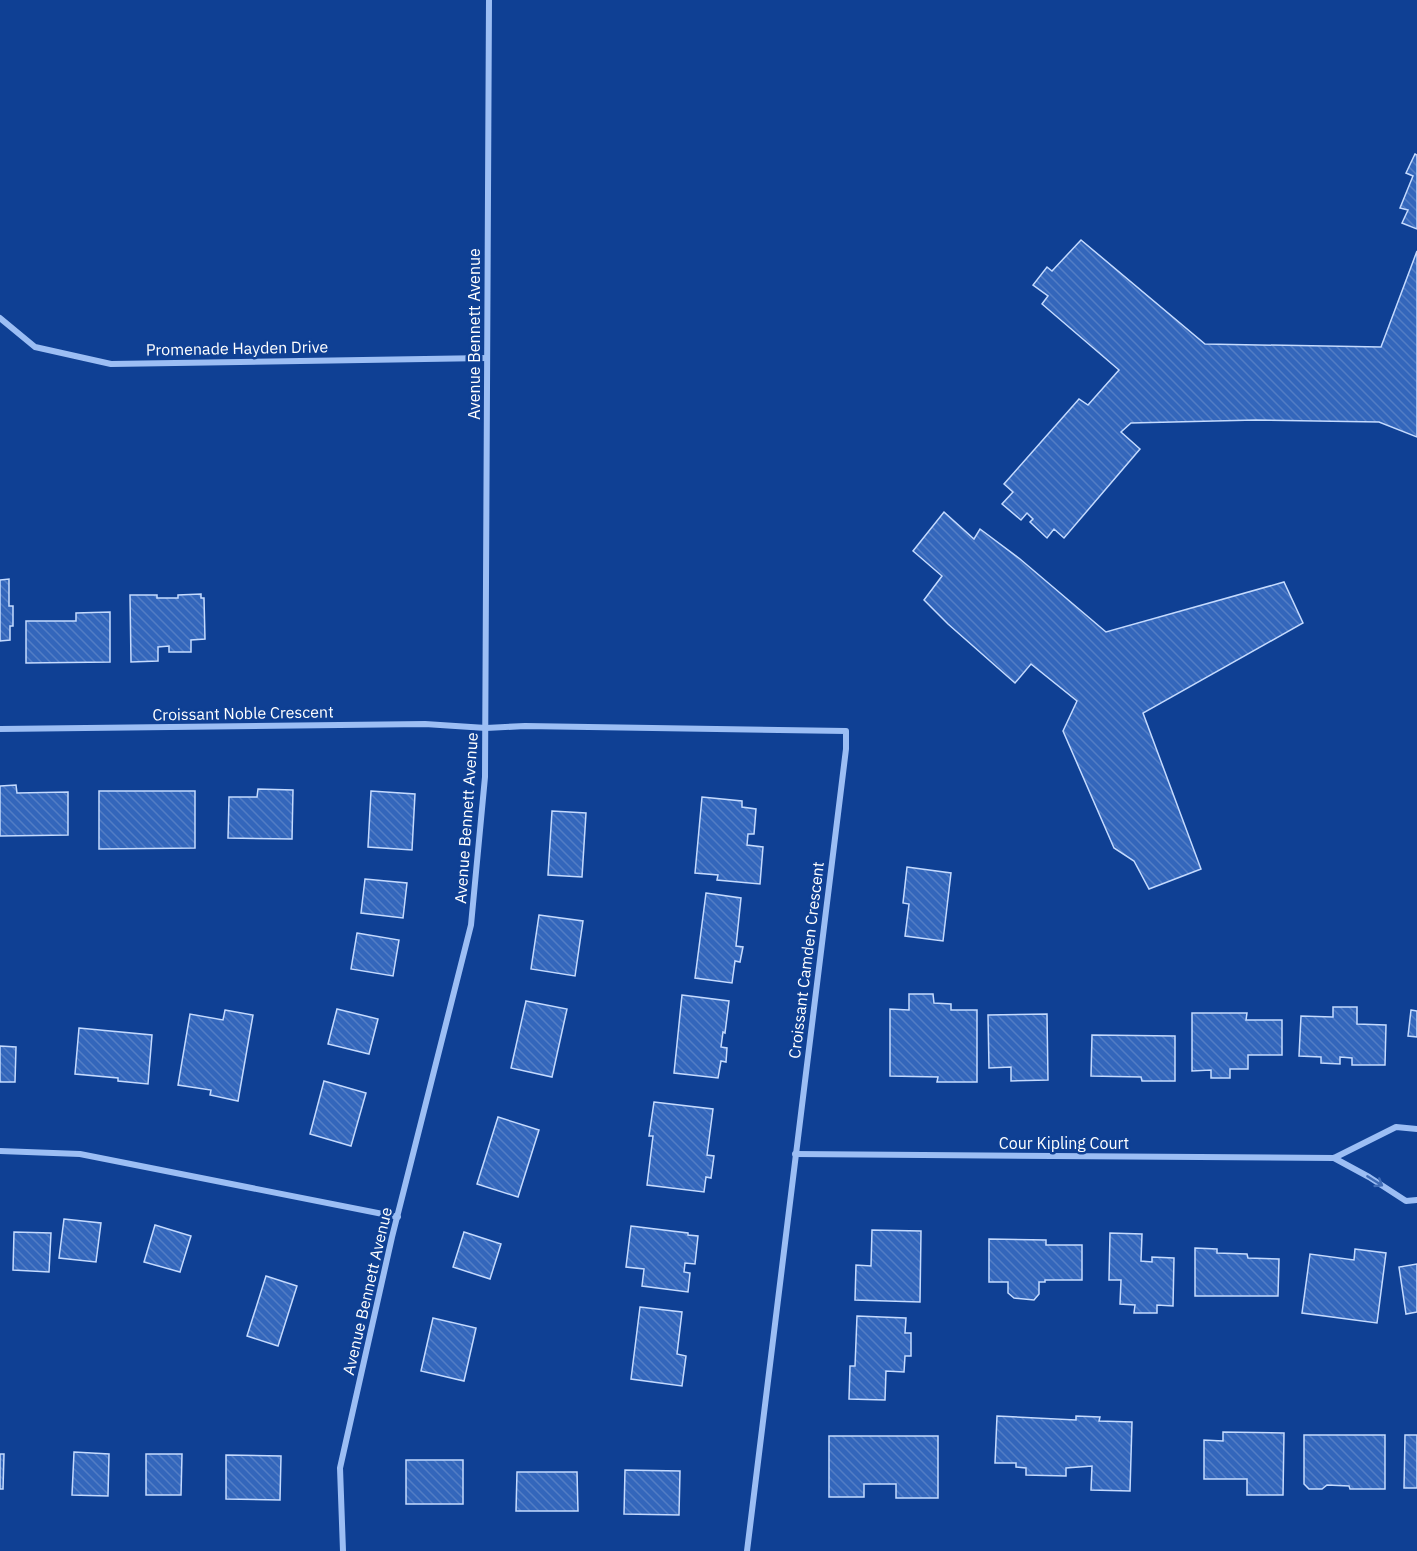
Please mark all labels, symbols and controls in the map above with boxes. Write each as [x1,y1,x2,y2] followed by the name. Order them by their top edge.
[464,248,484,420] street label: Avenue Bennett Avenue
[146,336,329,360] street label: Promenade Hayden Drive
[152,701,334,725] street label: Croissant Noble Crescent
[450,731,482,904] street label: Avenue Bennett Avenue
[784,860,828,1060] street label: Croissant Camden Crescent
[999,1133,1129,1153] street label: Cour Kipling Court
[1366,1176,1383,1188] one-way arrow
[338,1205,396,1377] street label: Avenue Bennett Avenue

